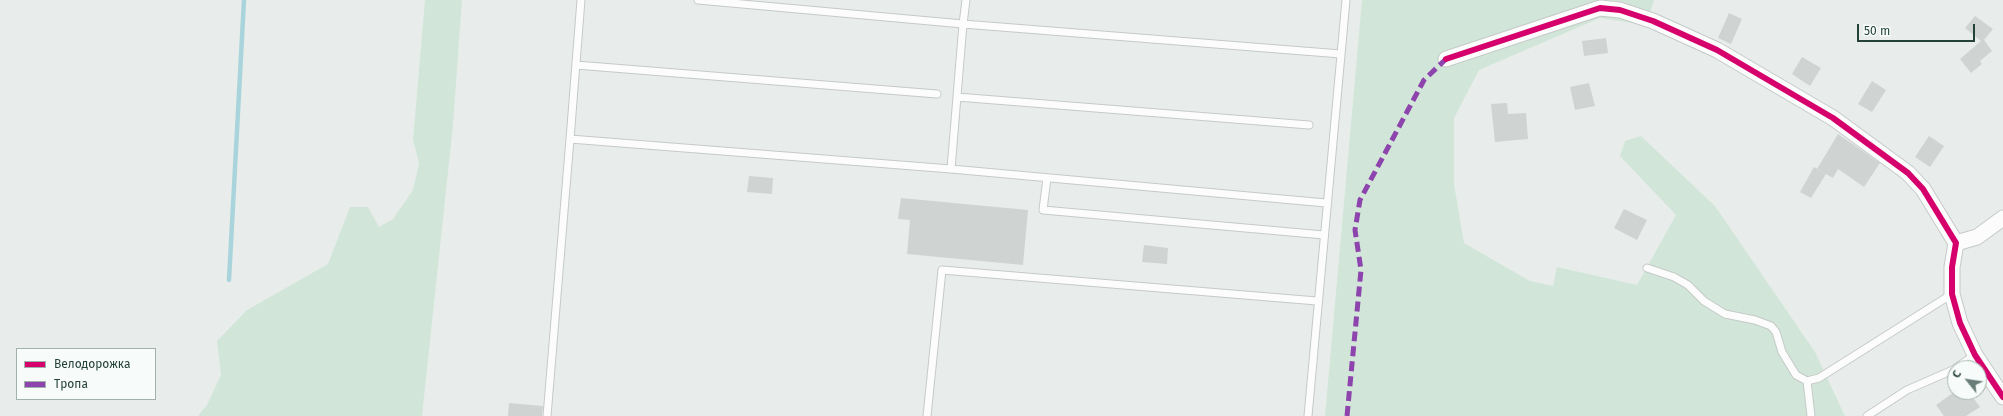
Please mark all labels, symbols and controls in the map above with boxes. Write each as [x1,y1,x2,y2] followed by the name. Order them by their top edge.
[1859,16,1977,42] scale bar
[1864,24,1890,38] text: 50 m
[16,348,156,400] legend
[54,357,130,371] text: Велодорожка
[1947,360,1987,400] north arrow
[1950,368,1964,380] text: С
[54,377,88,391] text: Тропа

